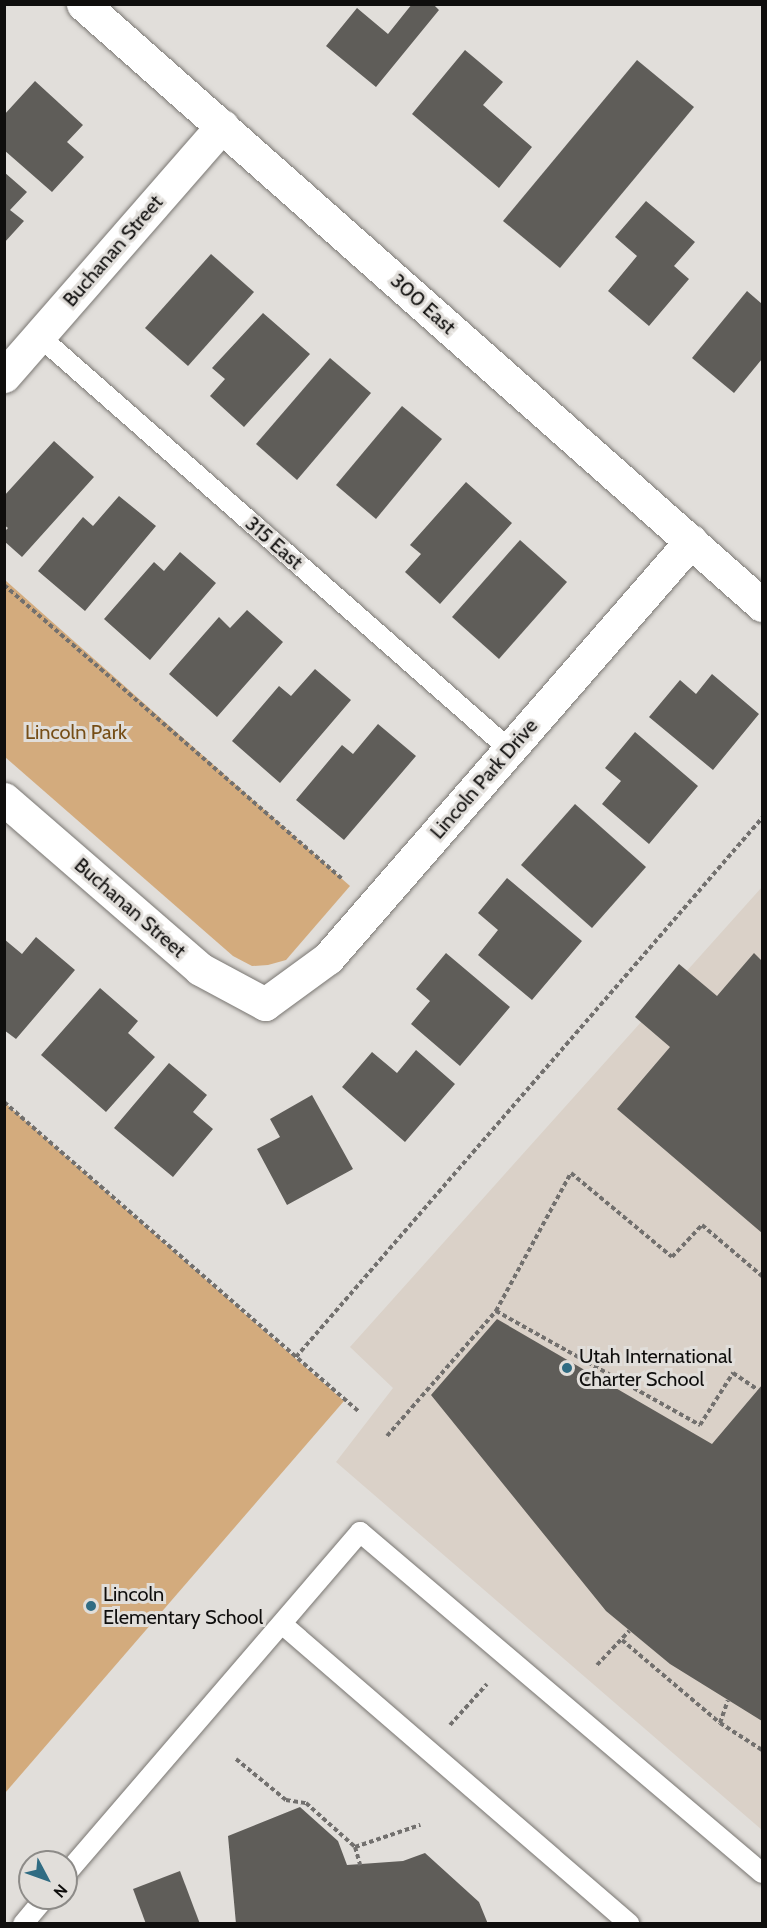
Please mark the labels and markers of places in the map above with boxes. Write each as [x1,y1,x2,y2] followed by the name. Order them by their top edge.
[579,1344,732,1391] place label: Utah International Charter School
[560,1361,574,1375] marker: Utah International Charter School
[103,1582,263,1629] place label: Lincoln Elementary School
[84,1599,98,1613] marker: Lincoln Elementary School

